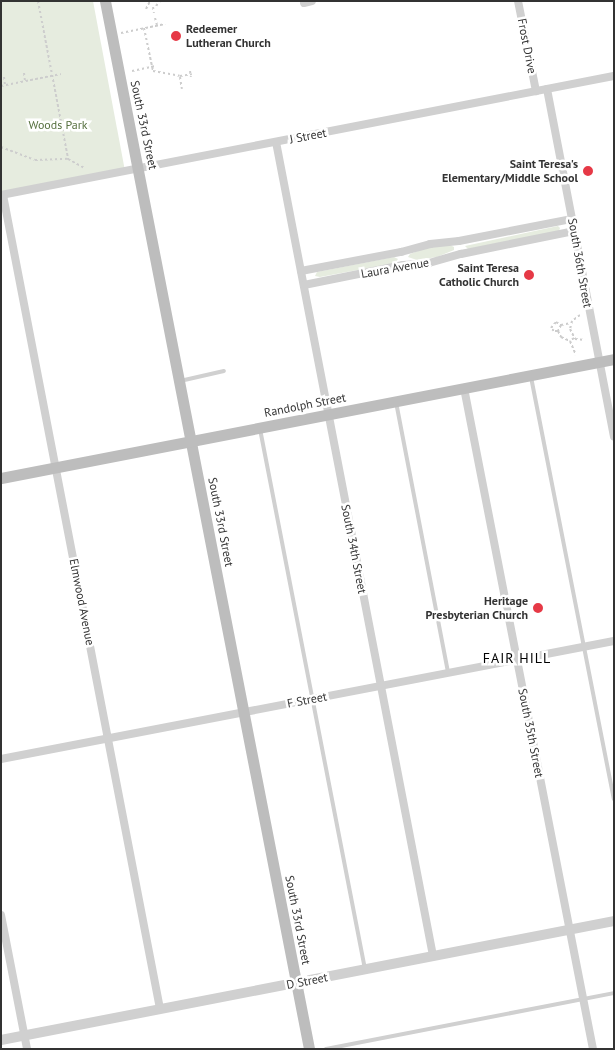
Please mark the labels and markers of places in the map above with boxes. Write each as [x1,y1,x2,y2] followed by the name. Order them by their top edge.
[186,22,271,50] place label: Redeemer Lutheran Church
[170,30,182,42] marker: Redeemer Lutheran Church
[442,157,578,185] place label: Saint Teresa's Elementary/Middle School
[582,165,594,177] marker: Saint Teresa's Elementary/Middle School
[439,261,519,289] place label: Saint Teresa Catholic Church
[523,269,535,281] marker: Saint Teresa Catholic Church
[425,594,528,622] place label: Heritage Presbyterian Church
[532,602,544,614] marker: Heritage Presbyterian Church

